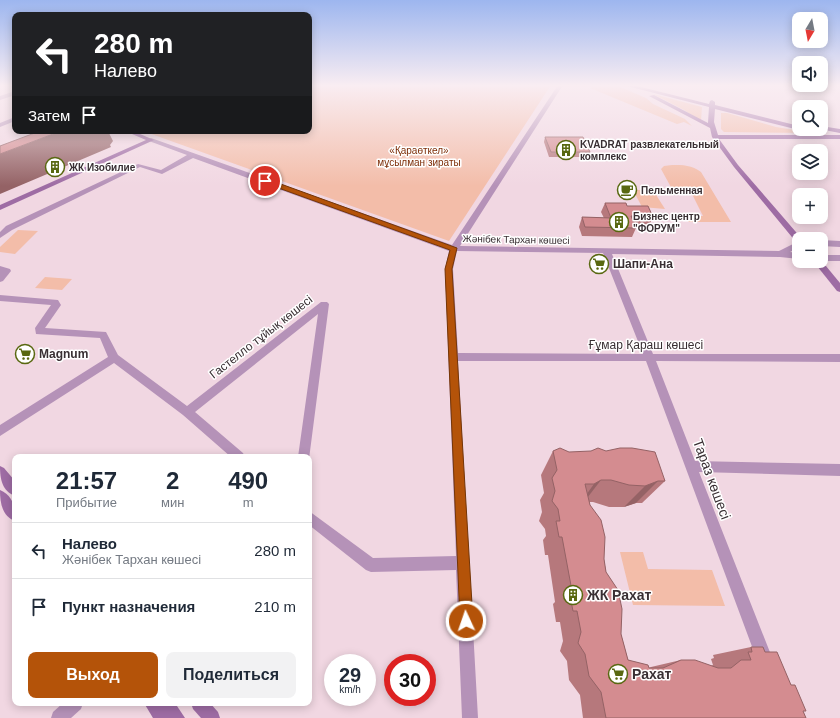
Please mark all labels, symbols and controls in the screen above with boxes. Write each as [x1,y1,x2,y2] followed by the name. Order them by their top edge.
[792,12,828,48] north arrow
[792,12,828,268] map controls
[28,28,80,80] icon: left
[94,28,173,59] text: 280 m
[792,56,828,92] button: sound
[94,61,157,81] text: Налево
[792,100,828,136] button: search
[78,104,100,126] icon: arrive
[28,107,70,124] text: Затем
[555,139,577,161] building icon: KVADRAT развлекательный комплекс
[580,139,719,162] place label: KVADRAT развлекательный комплекс
[792,144,828,180] button: layers
[377,145,461,168] park label: «Қараөткел» мұсылман зираты
[44,156,66,178] building icon: ЖК Изобилие
[68,162,136,173] place label: ЖК Изобилие
[248,164,282,198] pin
[254,170,276,192] icon: arrive
[616,179,638,201] cafe icon: Пельменная
[641,185,703,196] place label: Пельменная
[792,188,828,224] button: +
[608,211,630,233] building icon: Бизнес центр "ФОРУМ"
[633,211,700,234] place label: Бизнес центр "ФОРУМ"
[792,232,828,268] button: −
[462,233,570,246] street label: Жәнібек Тархан көшесі
[588,253,610,275] supermarket icon: Шапи-Ана
[613,257,673,271] place label: Шапи-Ана
[207,293,315,381] street label: Гастелло тұйық көшесі
[589,338,703,352] street label: Ғұмар Қараш көшесі
[14,343,36,365] supermarket icon: Magnum
[39,347,88,361] place label: Magnum
[690,437,734,521] street label: Тараз көшесі
[56,467,117,494] text: 21:57
[166,467,179,494] text: 2
[228,467,268,494] text: 490
[56,495,117,510] text: Прибытие
[161,495,184,510] text: мин
[243,495,254,510] text: m
[62,535,117,552] text: Налево
[28,540,50,562] icon: left
[254,542,296,559] text: 280 m
[62,552,201,567] text: Жәнібек Тархан көшесі
[562,584,584,606] building icon: ЖК Рахат
[586,587,652,603] place label: ЖК Рахат
[28,596,50,618] icon: arrive
[62,598,195,615] text: Пункт назначения
[254,598,296,615] text: 210 m
[445,600,487,642] position arrow
[28,652,158,698] button: Выход
[166,652,296,698] button: Поделиться
[384,654,436,706] speed limit sign: 30
[607,663,629,685] supermarket icon: Рахат
[339,664,361,686] text: 29
[632,666,672,682] place label: Рахат
[339,684,361,695] text: km/h

